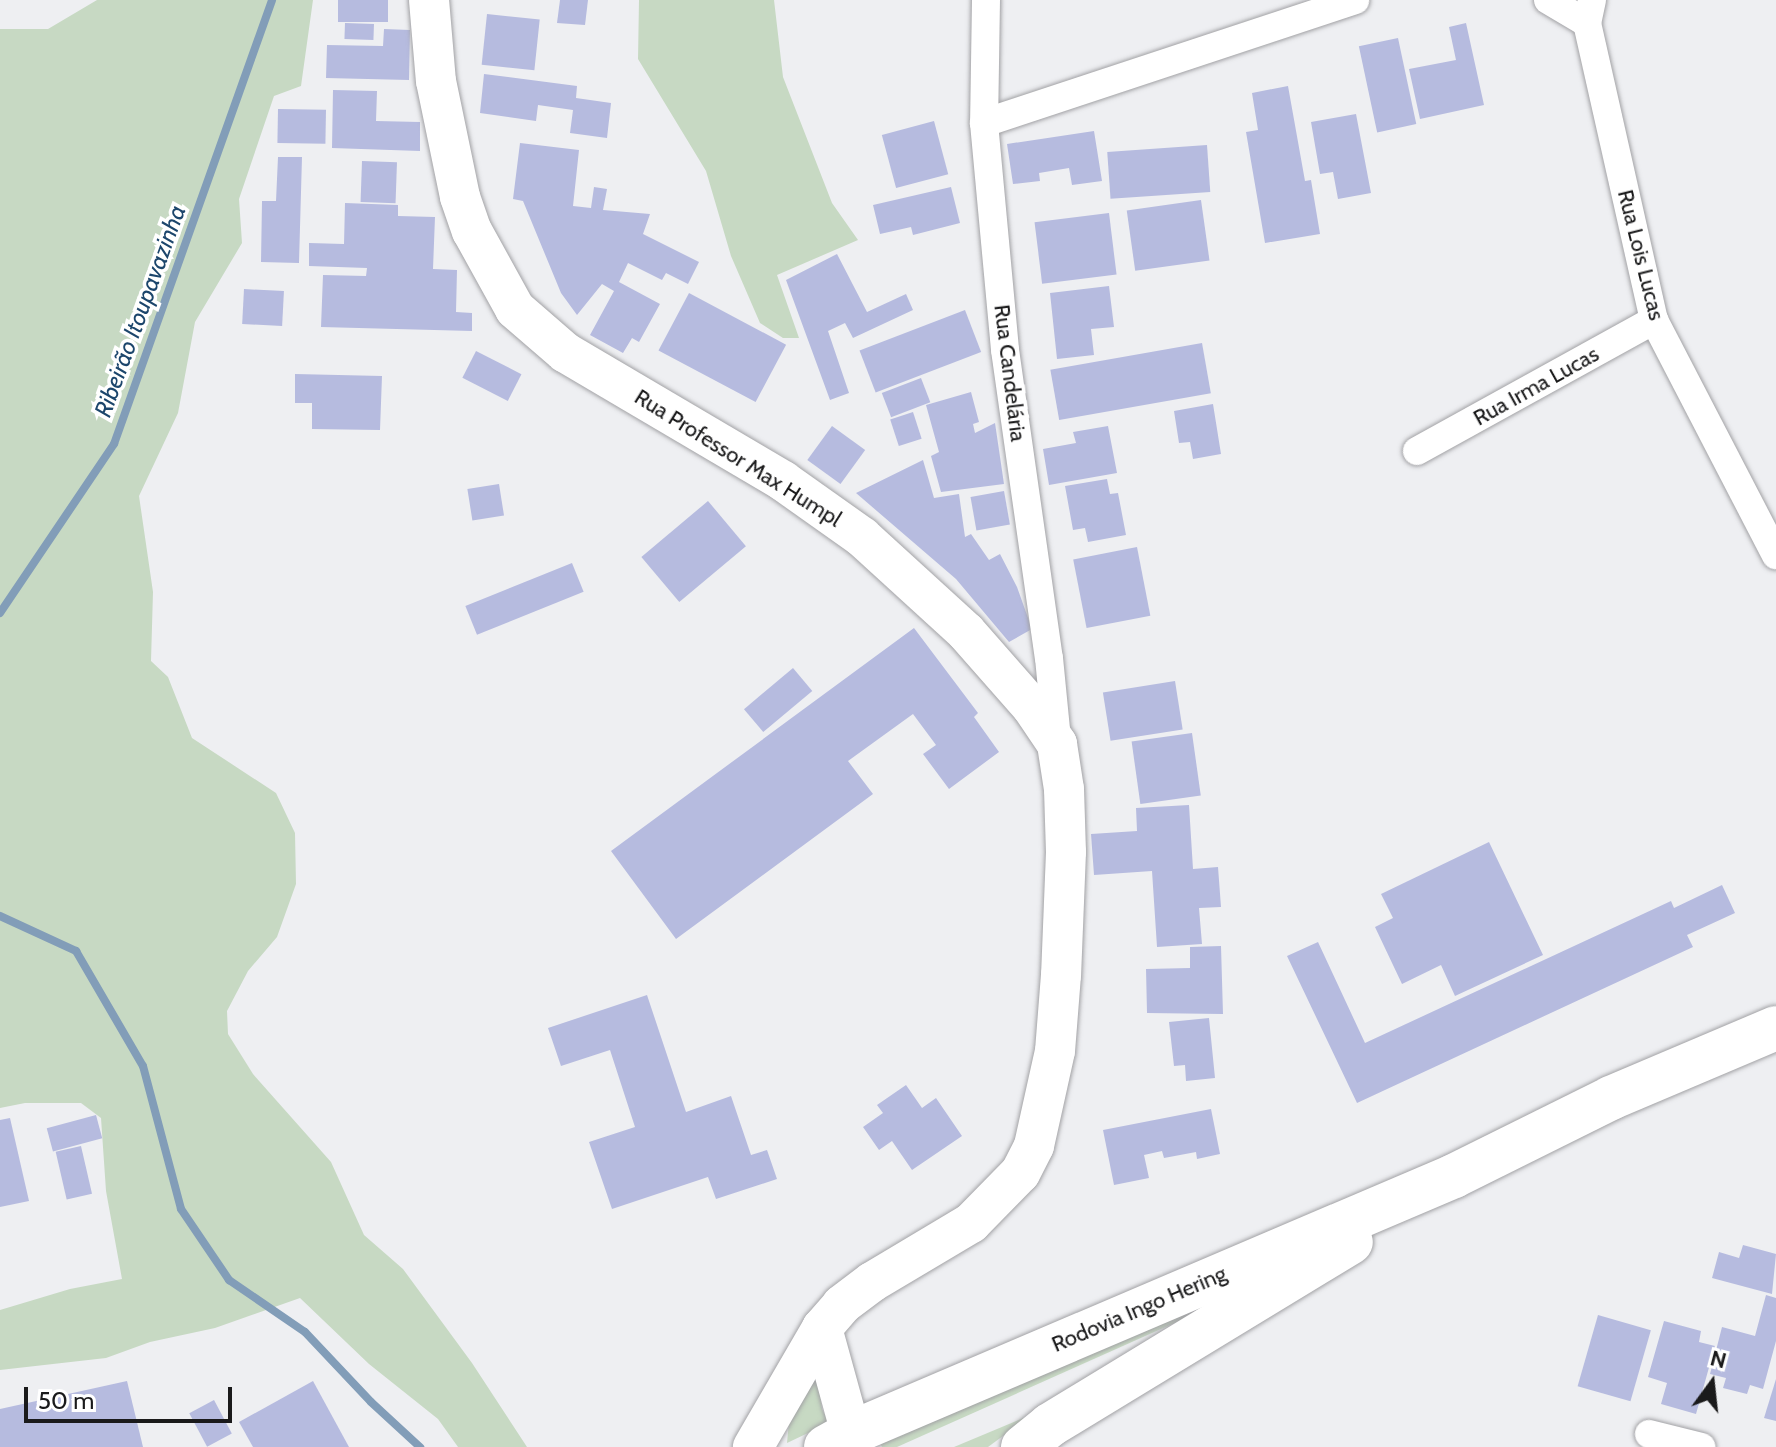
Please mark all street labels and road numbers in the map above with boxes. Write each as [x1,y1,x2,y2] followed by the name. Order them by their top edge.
[1612,187,1670,323] street label: Rua Lois Lucas
[988,303,1032,443] street label: Rua Candelária
[1469,341,1603,431] street label: Rua Irma Lucas
[630,384,846,532] street label: Rua Professor Max Humpl
[1048,1260,1230,1358] street label: Rodovia Ingo Hering

